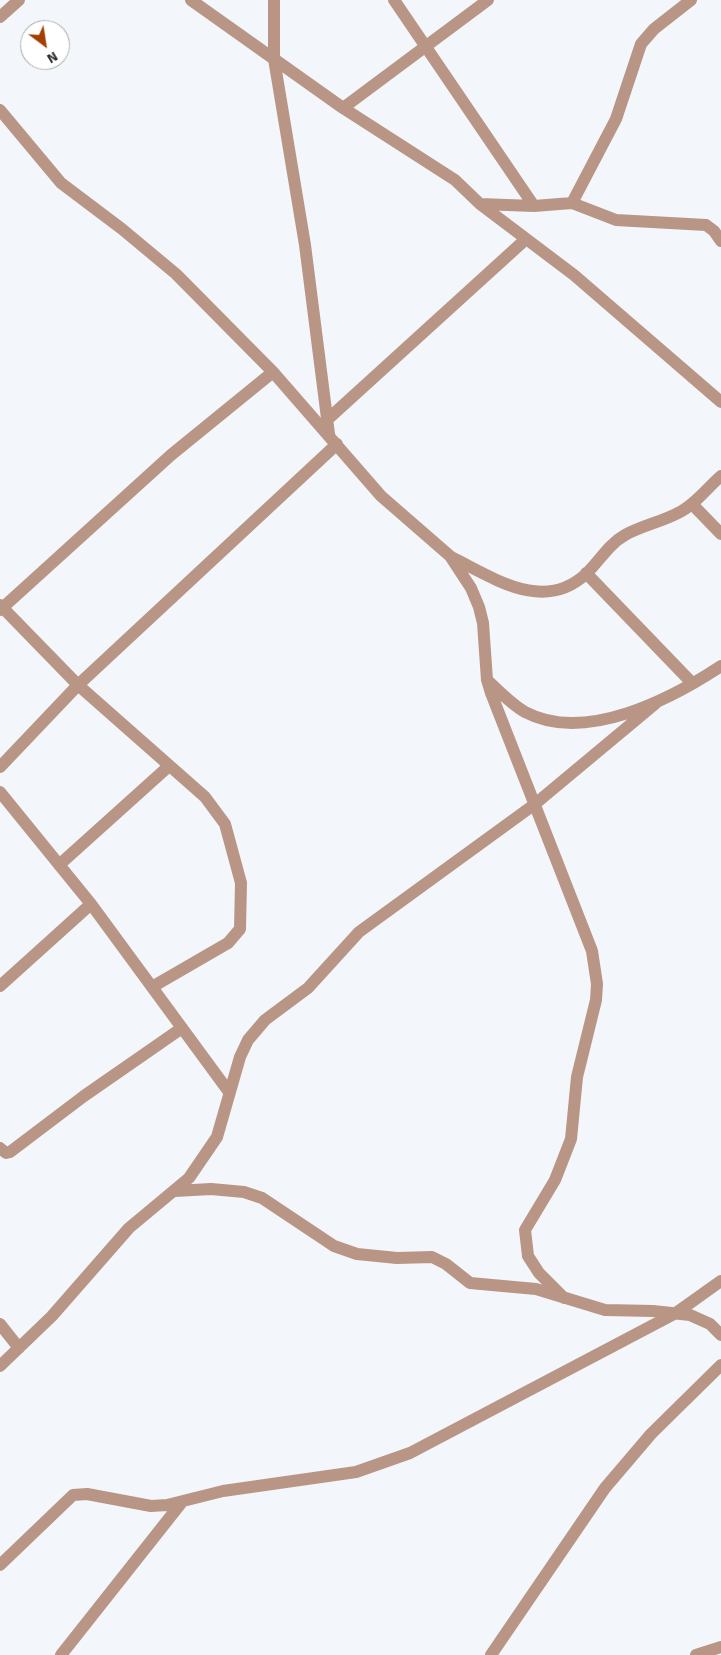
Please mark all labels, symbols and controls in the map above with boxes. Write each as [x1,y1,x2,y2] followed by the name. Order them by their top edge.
[20,20,70,70] north arrow
[44,48,61,67] text: N

